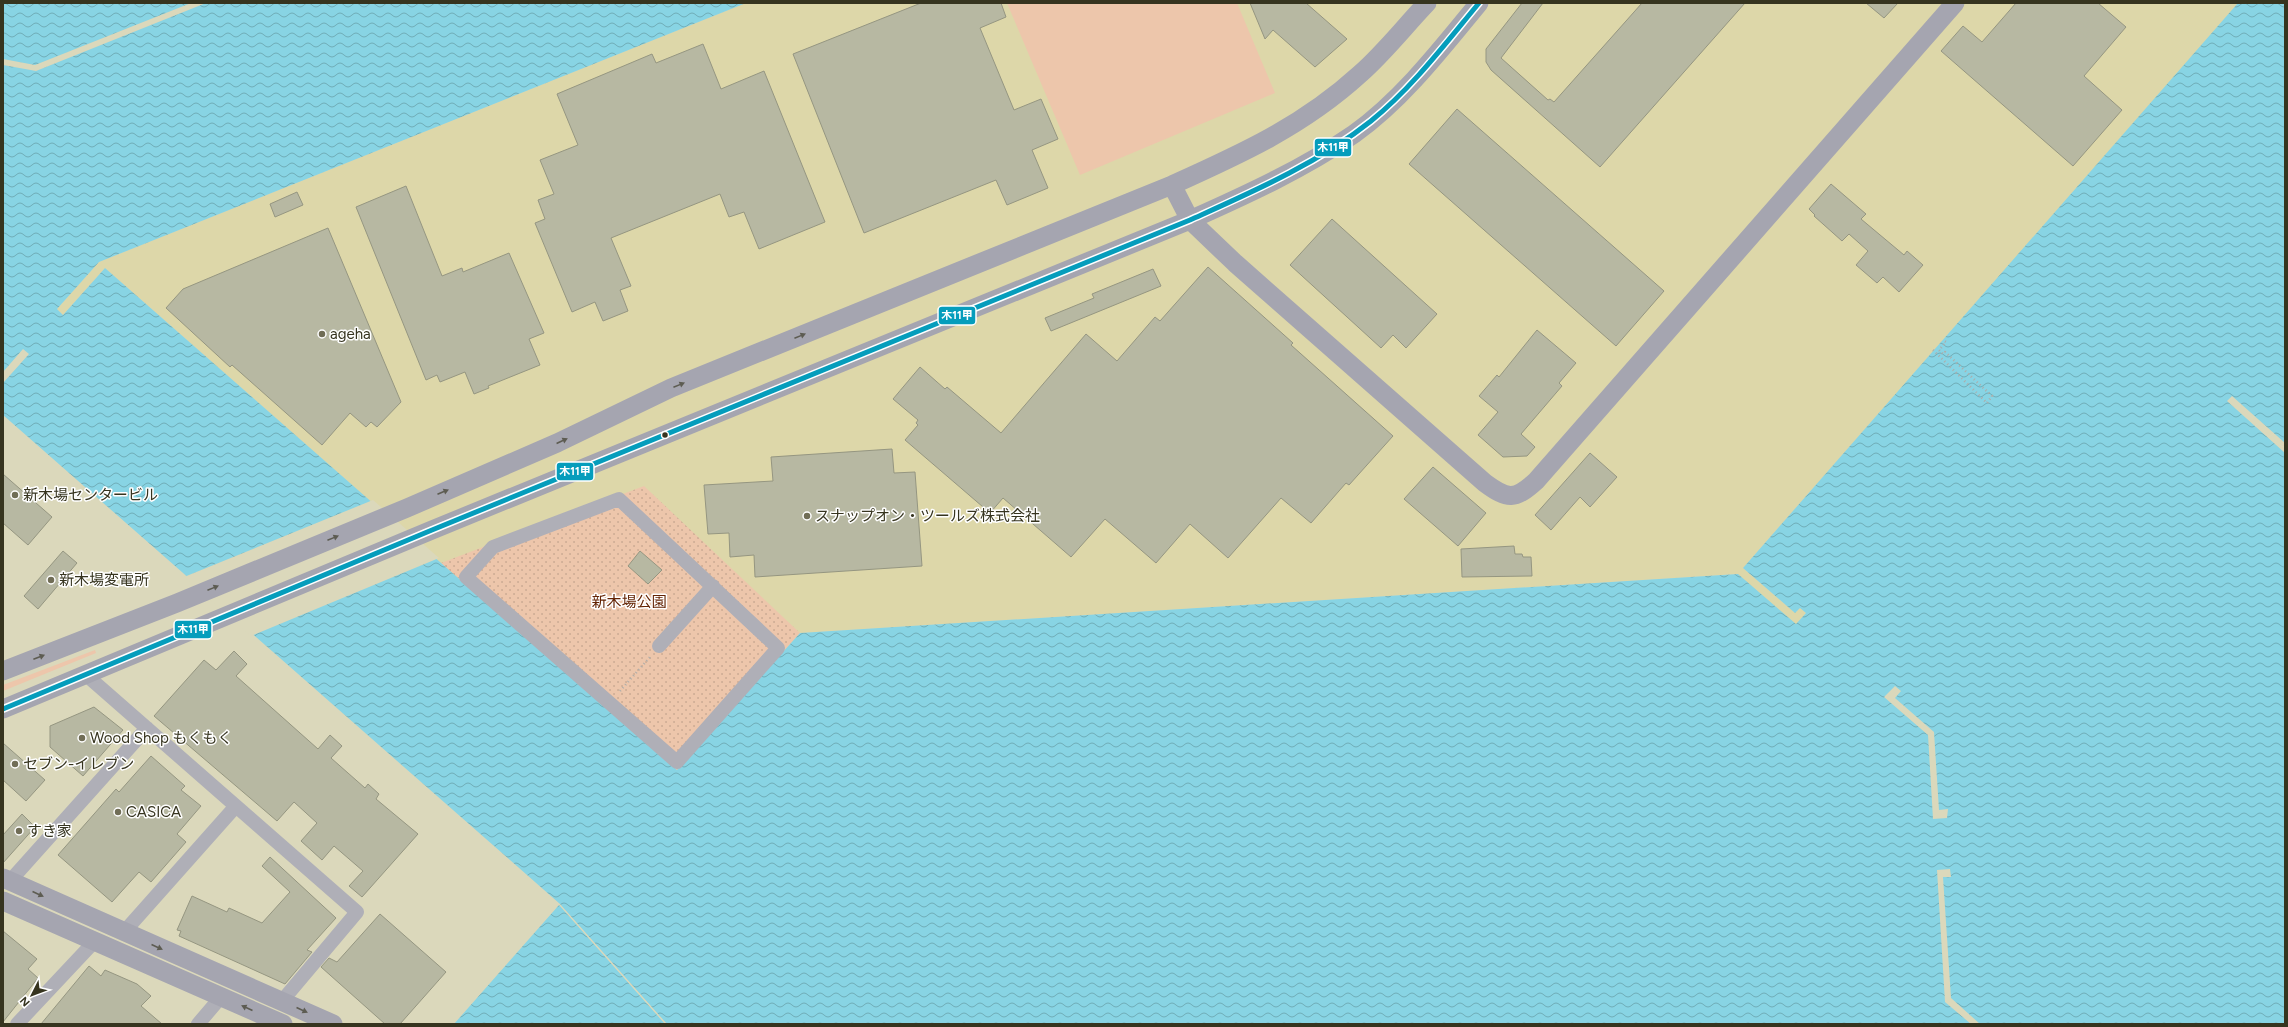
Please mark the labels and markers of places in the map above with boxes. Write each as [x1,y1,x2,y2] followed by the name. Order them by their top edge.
[330,325,371,343] place label: ageha
[317,329,327,339] marker: ageha
[660,430,670,440] unlabelled marker
[23,486,158,504] place label: 新木場センタービル
[10,490,20,500] marker: 新木場センタービル
[815,507,1040,525] place label: スナップオン・ツールズ株式会社
[802,511,812,521] marker: スナップオン・ツールズ株式会社
[59,571,149,589] place label: 新木場変電所
[46,575,56,585] marker: 新木場変電所
[90,729,233,747] place label: Wood Shop もくもく
[77,733,87,743] marker: Wood Shop もくもく
[23,755,134,773] place label: セブン-イレブン
[10,759,20,769] marker: セブン-イレブン
[126,803,181,821] place label: CASICA
[113,807,123,817] marker: CASICA
[27,822,72,840] place label: すき家
[14,826,24,836] marker: すき家

